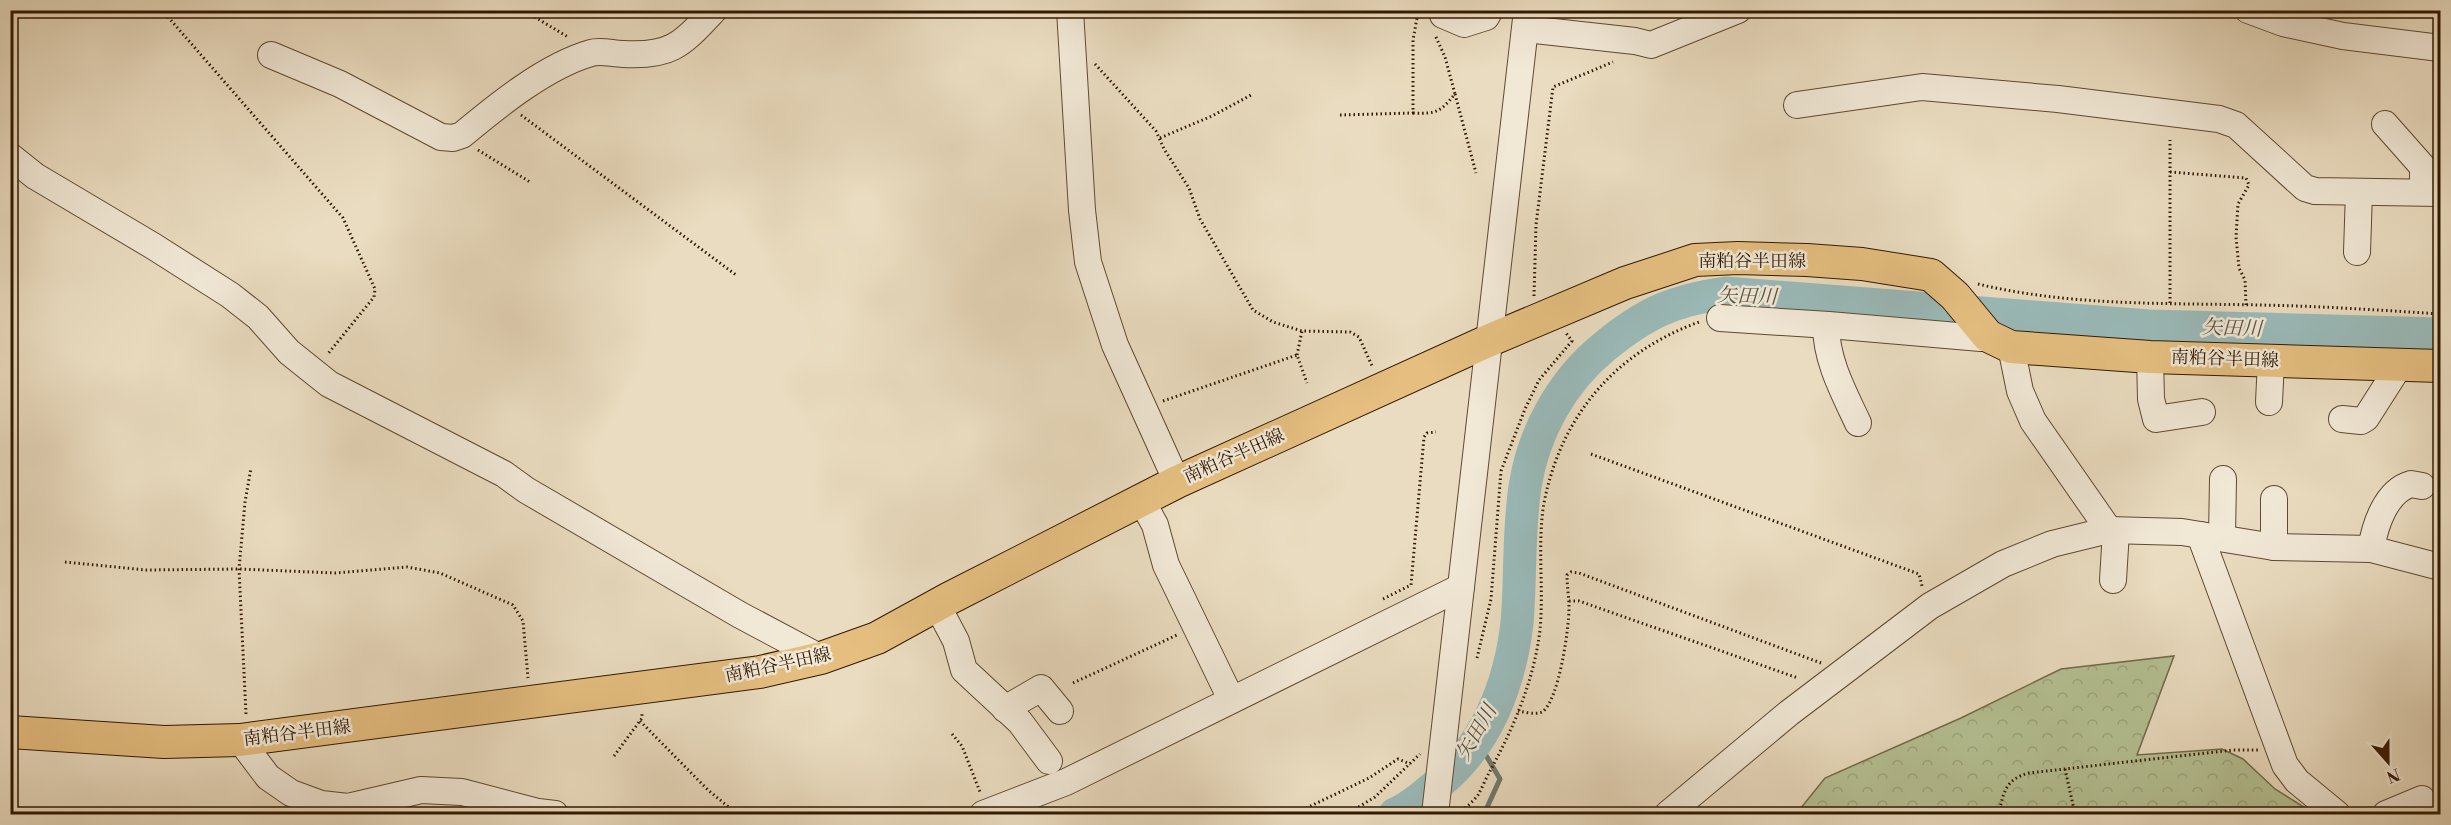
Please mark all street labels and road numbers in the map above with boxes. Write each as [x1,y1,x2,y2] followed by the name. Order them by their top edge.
[1698,250,1806,273] street label: 南粕谷半田線
[2171,346,2279,372] street label: 南粕谷半田線
[1180,424,1288,488] street label: 南粕谷半田線
[723,643,833,687] street label: 南粕谷半田線
[242,715,352,751] street label: 南粕谷半田線

